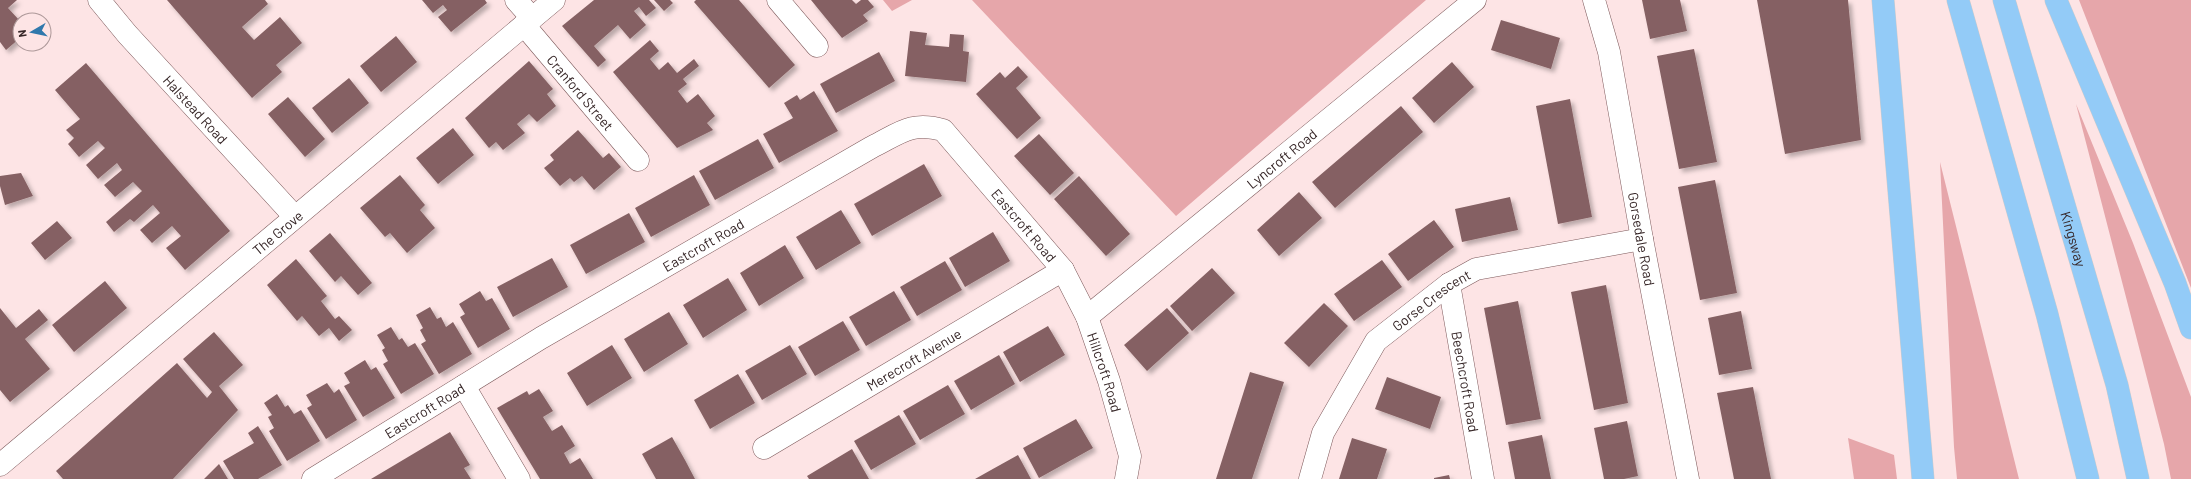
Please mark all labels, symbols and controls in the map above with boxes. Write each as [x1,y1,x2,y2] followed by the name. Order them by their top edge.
[12,12,52,52] north arrow
[15,29,29,38] text: N
[544,51,618,134] street label: Cranford Street
[160,71,232,147] street label: Halstead Road
[1243,125,1320,192] street label: Lyncroft Road
[988,185,1060,265] street label: Eastcroft Road
[1625,191,1659,287] street label: Gorsedale Road
[249,206,306,258] street label: The Grove
[2058,209,2090,269] street label: Kingsway
[659,214,747,275] street label: Eastcroft Road
[1388,265,1473,334] street label: Gorse Crescent
[863,324,964,394] street label: Merecroft Avenue
[1084,330,1126,414] street label: Hillcroft Road
[1449,330,1483,433] street label: Beechcroft Road
[381,379,468,441] street label: Eastcroft Road

